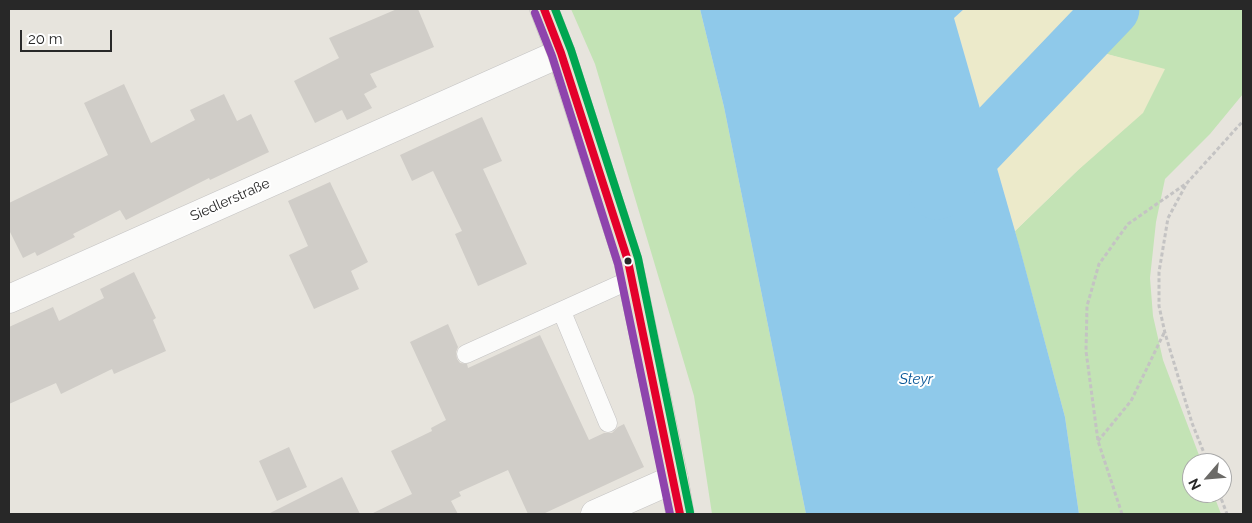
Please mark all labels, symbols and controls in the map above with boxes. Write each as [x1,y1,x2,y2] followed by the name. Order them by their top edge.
[22,20,115,52] scale bar
[28,30,63,48] text: 20 m
[188,175,272,225] street label: Siedlerstraße
[623,256,633,266] unlabelled marker
[899,370,933,388] water label: Steyr
[1182,453,1232,503] north arrow
[1185,476,1204,493] text: N

